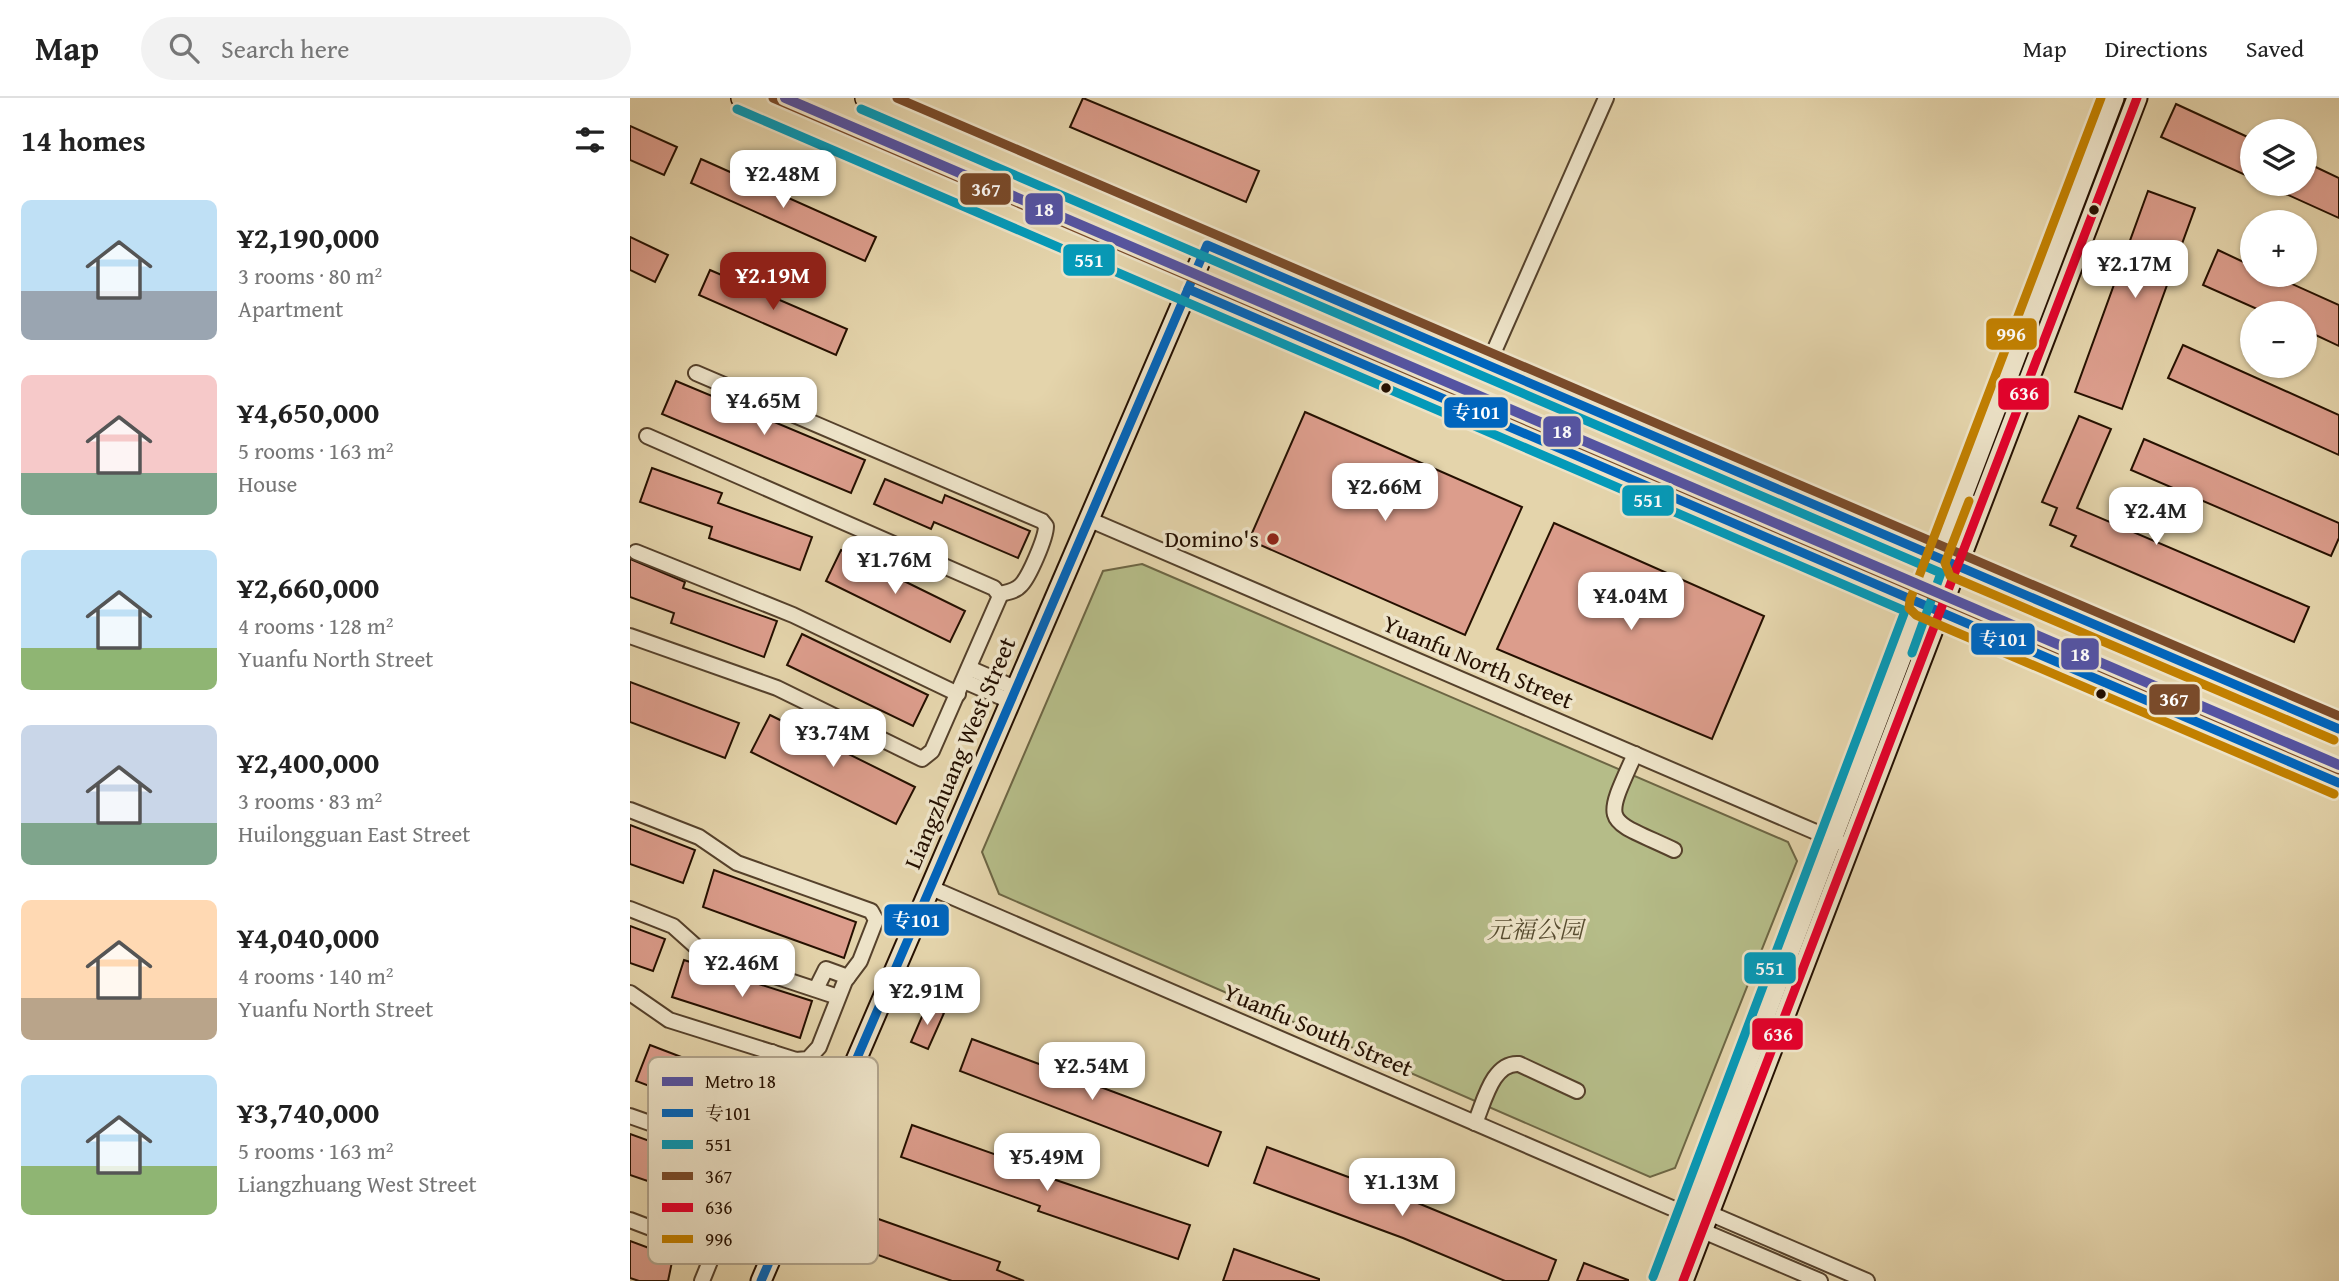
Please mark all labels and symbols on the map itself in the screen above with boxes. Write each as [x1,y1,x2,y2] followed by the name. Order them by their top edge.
[726,150,840,210] pin: ¥2.48M
[959,172,1012,206] line badge: 367
[971,175,1001,203] text: 367
[1024,192,1064,226] line badge: 18
[1034,195,1054,223] text: 18
[2087,203,2101,217] unlabelled marker
[2078,240,2192,300] pin: ¥2.17M
[1062,243,1116,277] line badge: 551
[1074,246,1104,274] text: 551
[716,252,830,312] pin: ¥2.19M
[1985,317,2038,351] line badge: 996
[1996,320,2026,348] text: 996
[1997,377,2050,411] line badge: 636
[707,378,821,437] pin: ¥4.65M
[2009,379,2039,407] text: 636
[1379,381,1393,395] unlabelled marker
[1443,396,1509,429] line badge: 专101
[1452,398,1500,426] text: 专101
[1542,415,1582,448] line badge: 18
[1552,417,1572,445] text: 18
[1328,464,1442,523] pin: ¥2.66M
[1621,484,1675,517] line badge: 551
[1633,486,1663,514] text: 551
[2107,488,2205,547] pin: ¥2.4M
[1164,521,1259,556] place label: Domino's
[1265,531,1281,547] marker: Domino's
[838,536,952,596] pin: ¥1.76M
[1574,573,1688,632] pin: ¥4.04M
[1377,606,1579,718] street label: Yuanfu North Street
[1970,622,2036,656] line badge: 专101
[1979,625,2027,653] text: 专101
[895,631,1024,874] street label: Liangzhuang West Street
[2060,637,2100,671] line badge: 18
[2070,640,2090,668] text: 18
[2148,683,2201,716] line badge: 367
[2159,685,2189,713] text: 367
[2094,687,2108,701] unlabelled marker
[776,710,890,769] pin: ¥3.74M
[883,903,950,937] line badge: 专101
[892,906,940,934] text: 专101
[1487,912,1587,947] park label: 元福公园
[685,940,799,999] pin: ¥2.46M
[1743,951,1797,985] line badge: 551
[1755,954,1785,982] text: 551
[870,968,984,1027] pin: ¥2.91M
[1218,974,1419,1086] street label: Yuanfu South Street
[1751,1017,1804,1051] line badge: 636
[1763,1020,1793,1048] text: 636
[1035,1042,1149,1102] pin: ¥2.54M
[648,1057,878,1264] legend
[705,1067,776,1095] text: Metro 18
[705,1099,751,1127] text: 专101
[705,1130,732,1158] text: 551
[990,1134,1104,1193] pin: ¥5.49M
[1345,1158,1459,1218] pin: ¥1.13M
[705,1162,732,1190] text: 367
[705,1193,732,1221] text: 636
[705,1225,732,1253] text: 996

